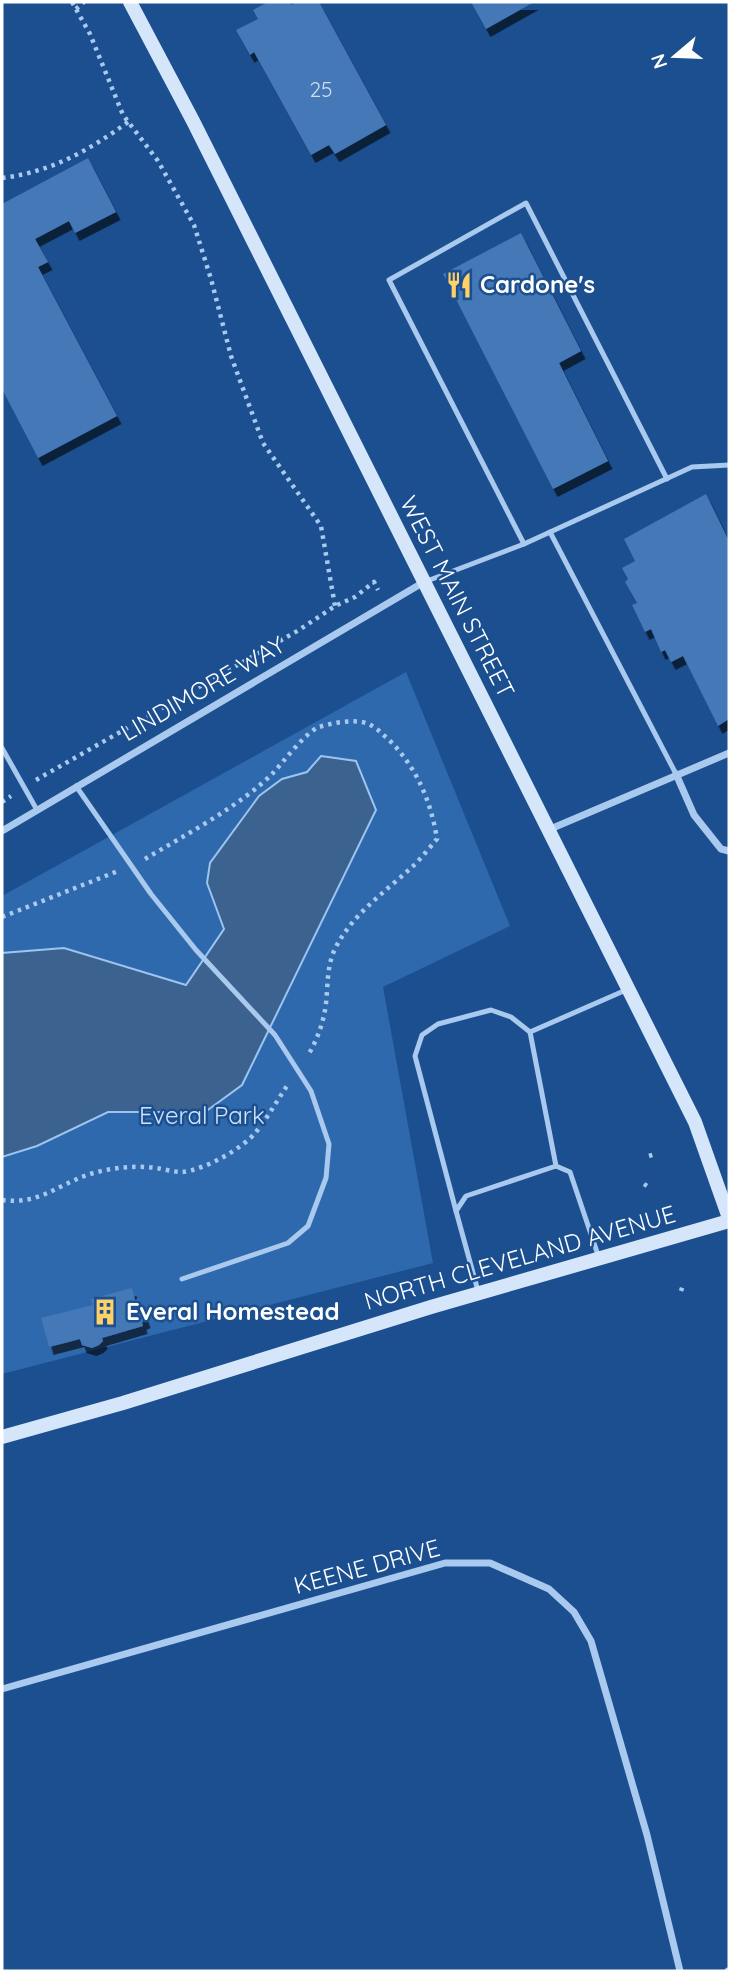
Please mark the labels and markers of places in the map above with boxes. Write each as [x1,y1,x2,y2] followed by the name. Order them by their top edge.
[480,269,595,299] place label: Cardone's
[444,270,474,300] restaurant icon: Cardone's
[126,1296,339,1326] place label: Everal Homestead
[90,1297,120,1327] building icon: Everal Homestead

